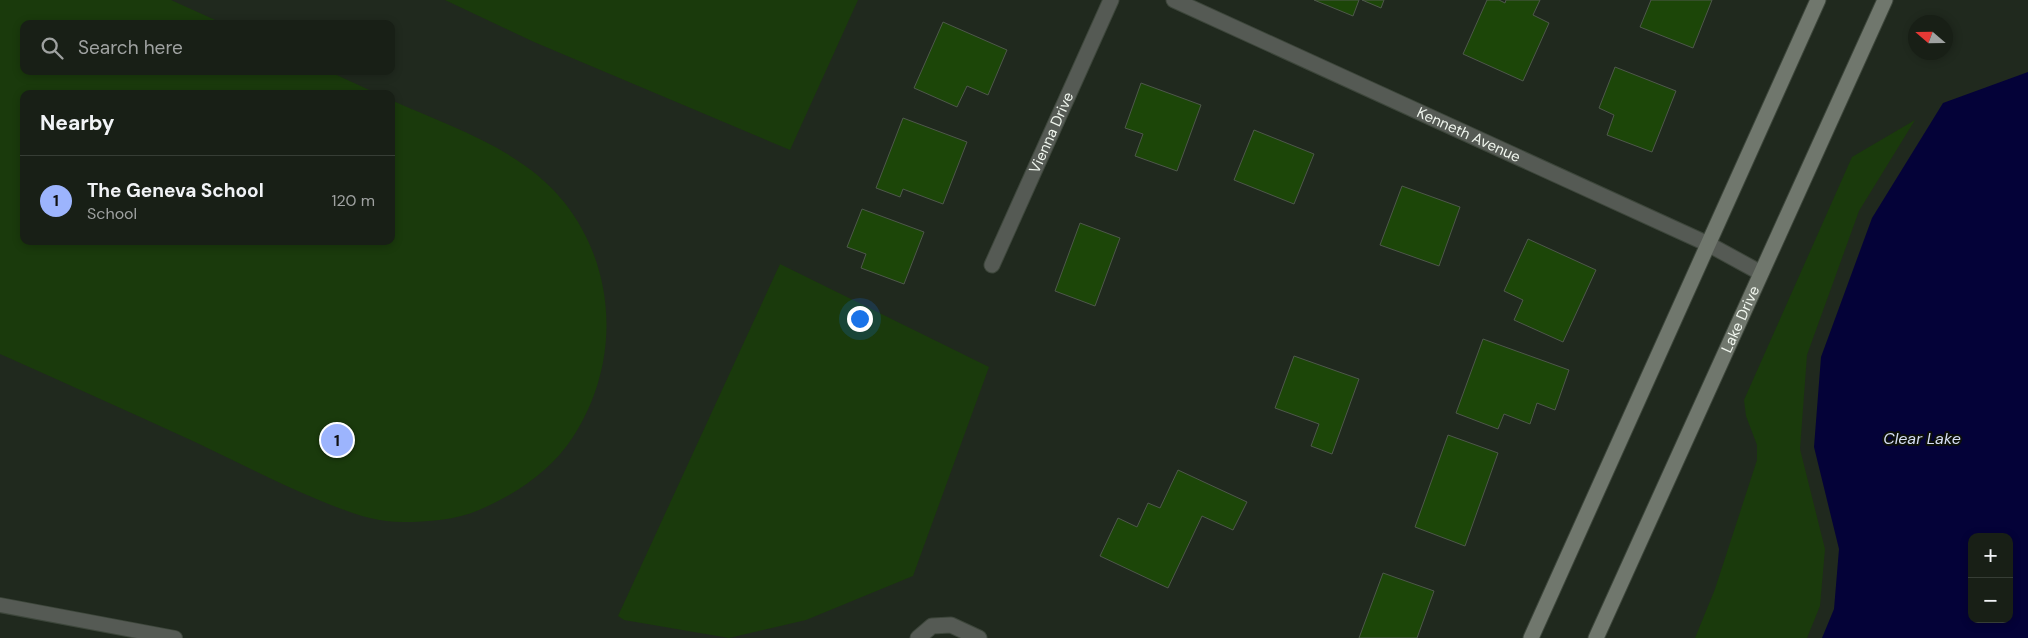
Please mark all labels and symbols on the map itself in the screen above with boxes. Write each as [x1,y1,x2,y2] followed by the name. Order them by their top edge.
[1908,15,1953,60] north arrow
[1024,89,1078,177] street label: Vienna Drive
[1414,102,1524,167] street label: Kenneth Avenue
[1717,283,1764,356] street label: Lake Drive
[847,306,873,332] your location
[321,421,353,459] pin: 1
[1883,428,1961,449] water label: Clear Lake

